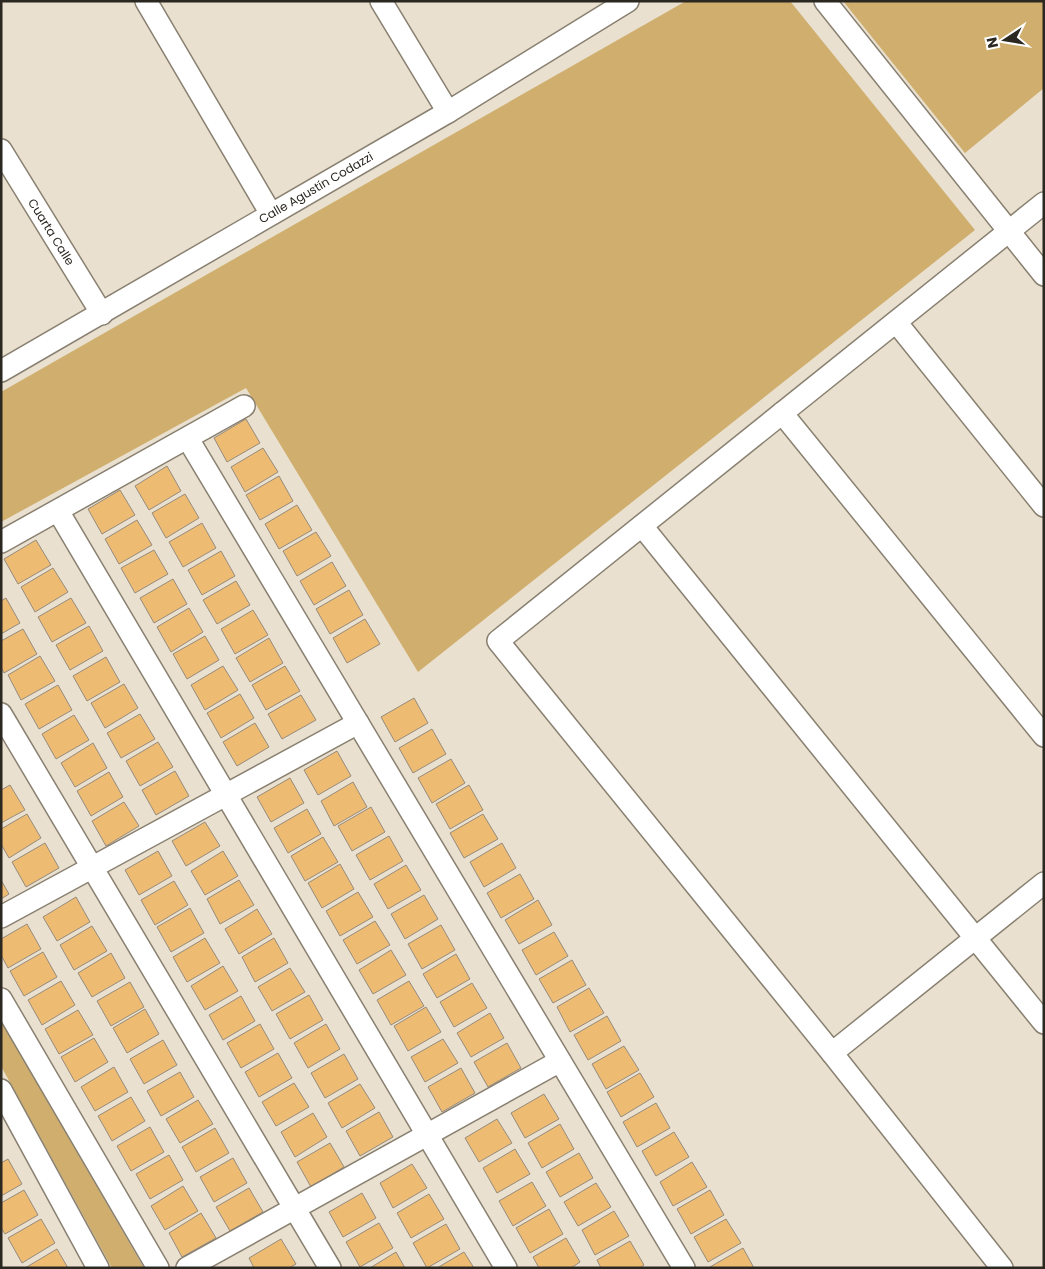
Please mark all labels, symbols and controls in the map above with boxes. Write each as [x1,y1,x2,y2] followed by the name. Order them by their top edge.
[980,15,1030,65] north arrow
[981,35,1003,50] text: N
[255,148,376,227] street label: Calle Agustín Codazzi
[24,195,79,268] street label: Cuarta Calle

